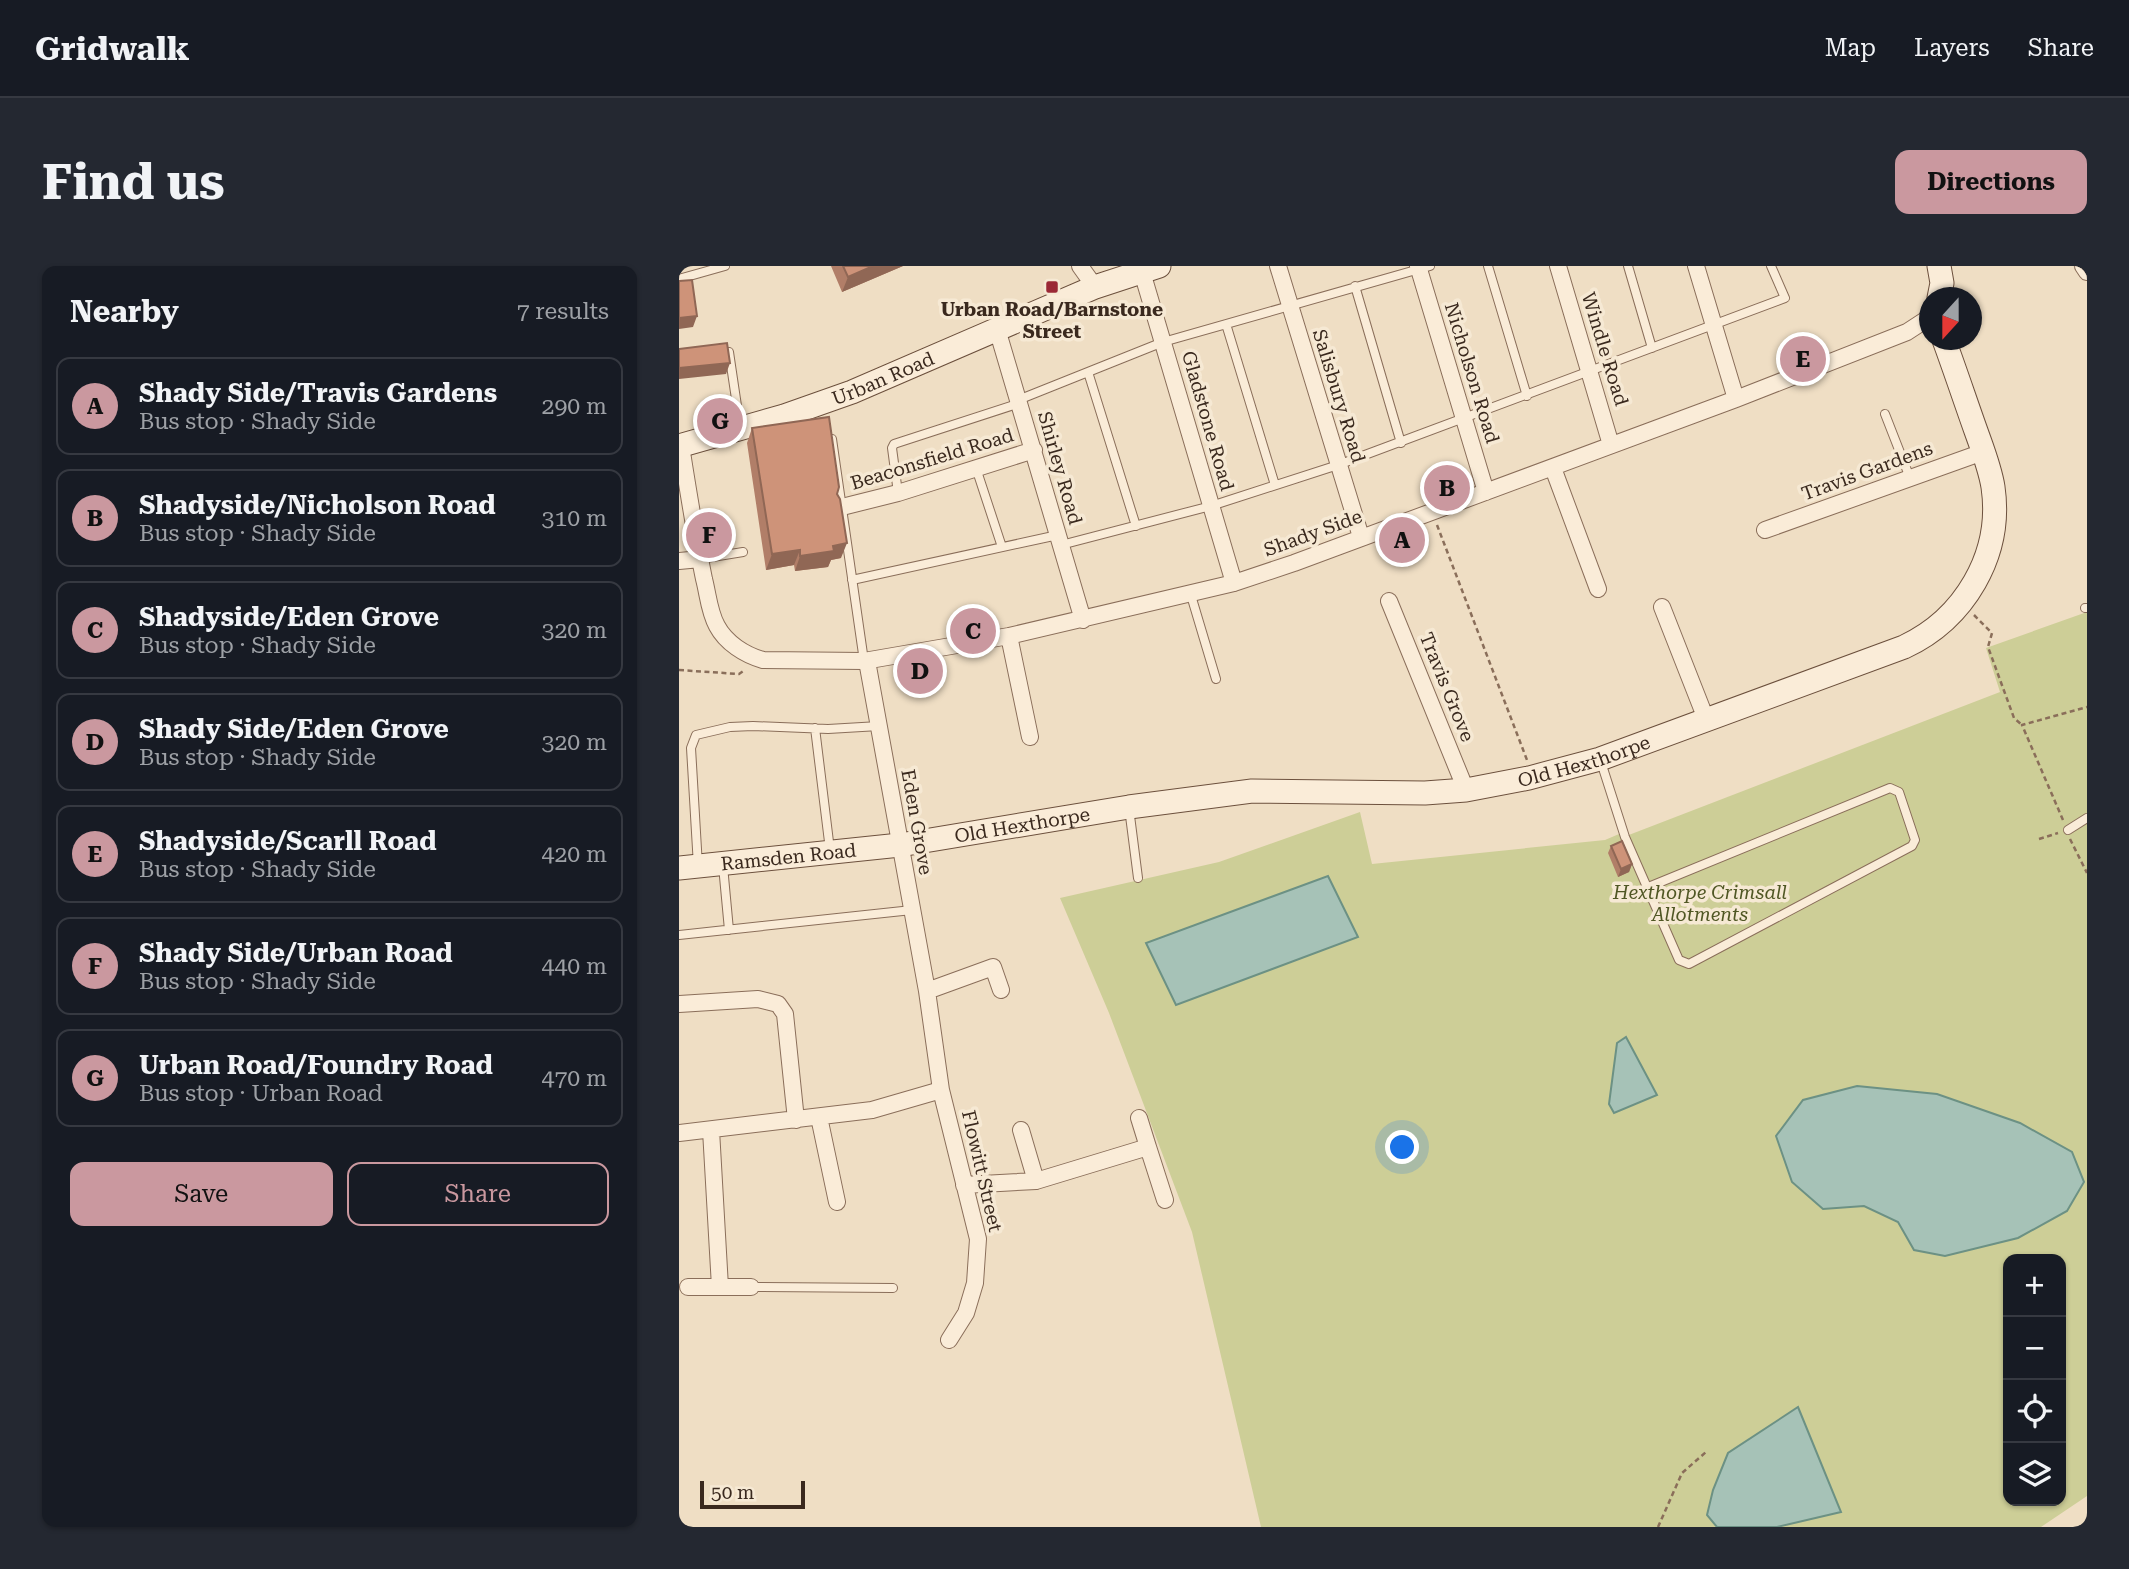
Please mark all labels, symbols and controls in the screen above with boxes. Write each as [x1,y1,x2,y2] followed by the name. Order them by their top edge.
[35,29,189,68] text: Gridwalk
[1825,34,1876,62] text: Map
[1914,34,1990,62] text: Layers
[2028,34,2094,62] text: Share
[1895,150,2087,214] button: Directions
[42,154,225,211] text: Find us
[1044,279,1060,295] marker: Urban Road/Barnstone Street
[1919,287,1982,350] north arrow
[1577,289,1633,409] street label: Windle Road
[70,294,179,329] text: Nearby
[517,298,609,325] text: 7 results
[941,298,1163,343] place label: Urban Road/Barnstone Street
[1440,300,1504,446] street label: Nicholson Road
[1308,327,1370,465] street label: Salisbury Road
[1780,333,1826,385] pin: E
[829,346,937,410] street label: Urban Road
[1177,348,1239,494] street label: Gladstone Road
[139,378,497,408] text: Shady Side/Travis Gardens
[87,393,103,420] text: A
[542,393,607,420] text: 290 m
[697,395,743,447] pin: G
[139,408,376,435] text: Bus stop · Shady Side
[1033,409,1087,527] street label: Shirley Road
[848,423,1016,495] street label: Beaconsfield Road
[1798,437,1936,505] street label: Travis Gardens
[1424,462,1470,514] pin: B
[139,490,496,520] text: Shadyside/Nicholson Road
[87,505,103,532] text: B
[542,505,607,532] text: 310 m
[1261,505,1365,561] street label: Shady Side
[686,509,732,561] pin: F
[1379,514,1425,566] pin: A
[139,520,376,547] text: Bus stop · Shady Side
[139,602,439,632] text: Shadyside/Eden Grove
[950,605,996,657] pin: C
[87,617,103,644] text: C
[542,617,607,644] text: 320 m
[1415,629,1479,745] street label: Travis Grove
[139,632,376,659] text: Bus stop · Shady Side
[897,645,943,697] pin: D
[139,714,449,744] text: Shady Side/Eden Grove
[86,729,104,756] text: D
[542,729,607,756] text: 320 m
[1516,730,1653,791] street label: Old Hexthorpe
[139,744,376,771] text: Bus stop · Shady Side
[896,767,938,877] street label: Eden Grove
[953,802,1092,847] street label: Old Hexthorpe
[139,826,437,856] text: Shadyside/Scarll Road
[720,838,857,875] street label: Ramsden Road
[88,841,102,868] text: E
[542,841,607,868] text: 420 m
[139,856,376,883] text: Bus stop · Shady Side
[1612,881,1787,926] park label: Hexthorpe Crimsall Allotments
[139,938,453,968] text: Shady Side/Urban Road
[88,953,102,980] text: F
[542,953,607,980] text: 440 m
[139,968,376,995] text: Bus stop · Shady Side
[139,1050,493,1080] text: Urban Road/Foundry Road
[86,1065,104,1092] text: G
[542,1065,607,1092] text: 470 m
[139,1080,383,1107] text: Bus stop · Urban Road
[957,1108,1007,1234] street label: Flowitt Street
[1385,1130,1419,1164] your location
[70,1162,333,1226] button: Save
[347,1162,609,1226] button: Share
[2003,1254,2066,1506] map controls
[2003,1254,2066,1317] button: +
[2003,1317,2066,1380] button: −
[2003,1380,2066,1443] button: locate
[2003,1443,2066,1506] button: layers
[700,1478,805,1510] scale bar
[711,1481,754,1504] text: 50 m

